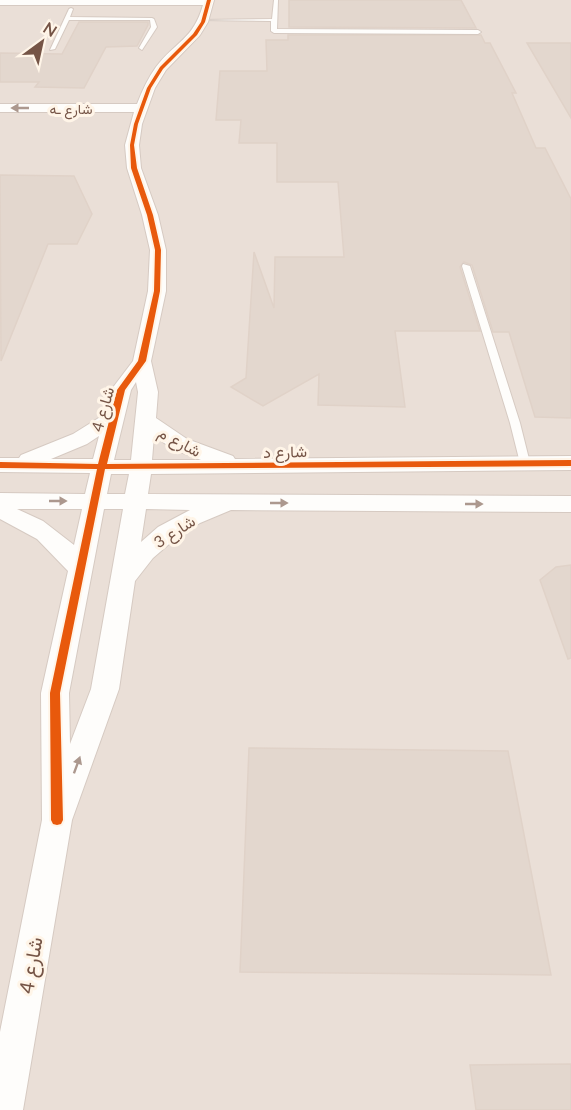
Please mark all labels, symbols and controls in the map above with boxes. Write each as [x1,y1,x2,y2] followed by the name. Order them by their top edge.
[12,12,72,72] north arrow
[40,18,61,40] text: N
[50,100,92,120] street label: شارع ـه
[10,103,29,113] one-way arrow
[87,384,120,434] street label: شارع 4
[154,422,205,463] street label: شارع م
[263,441,307,464] street label: شارع د
[49,496,68,506] one-way arrow
[269,498,288,507] one-way arrow
[464,499,483,509] one-way arrow
[150,511,200,554] street label: شارع 3
[73,756,82,774] one-way arrow
[13,935,50,996] street label: شارع 4

